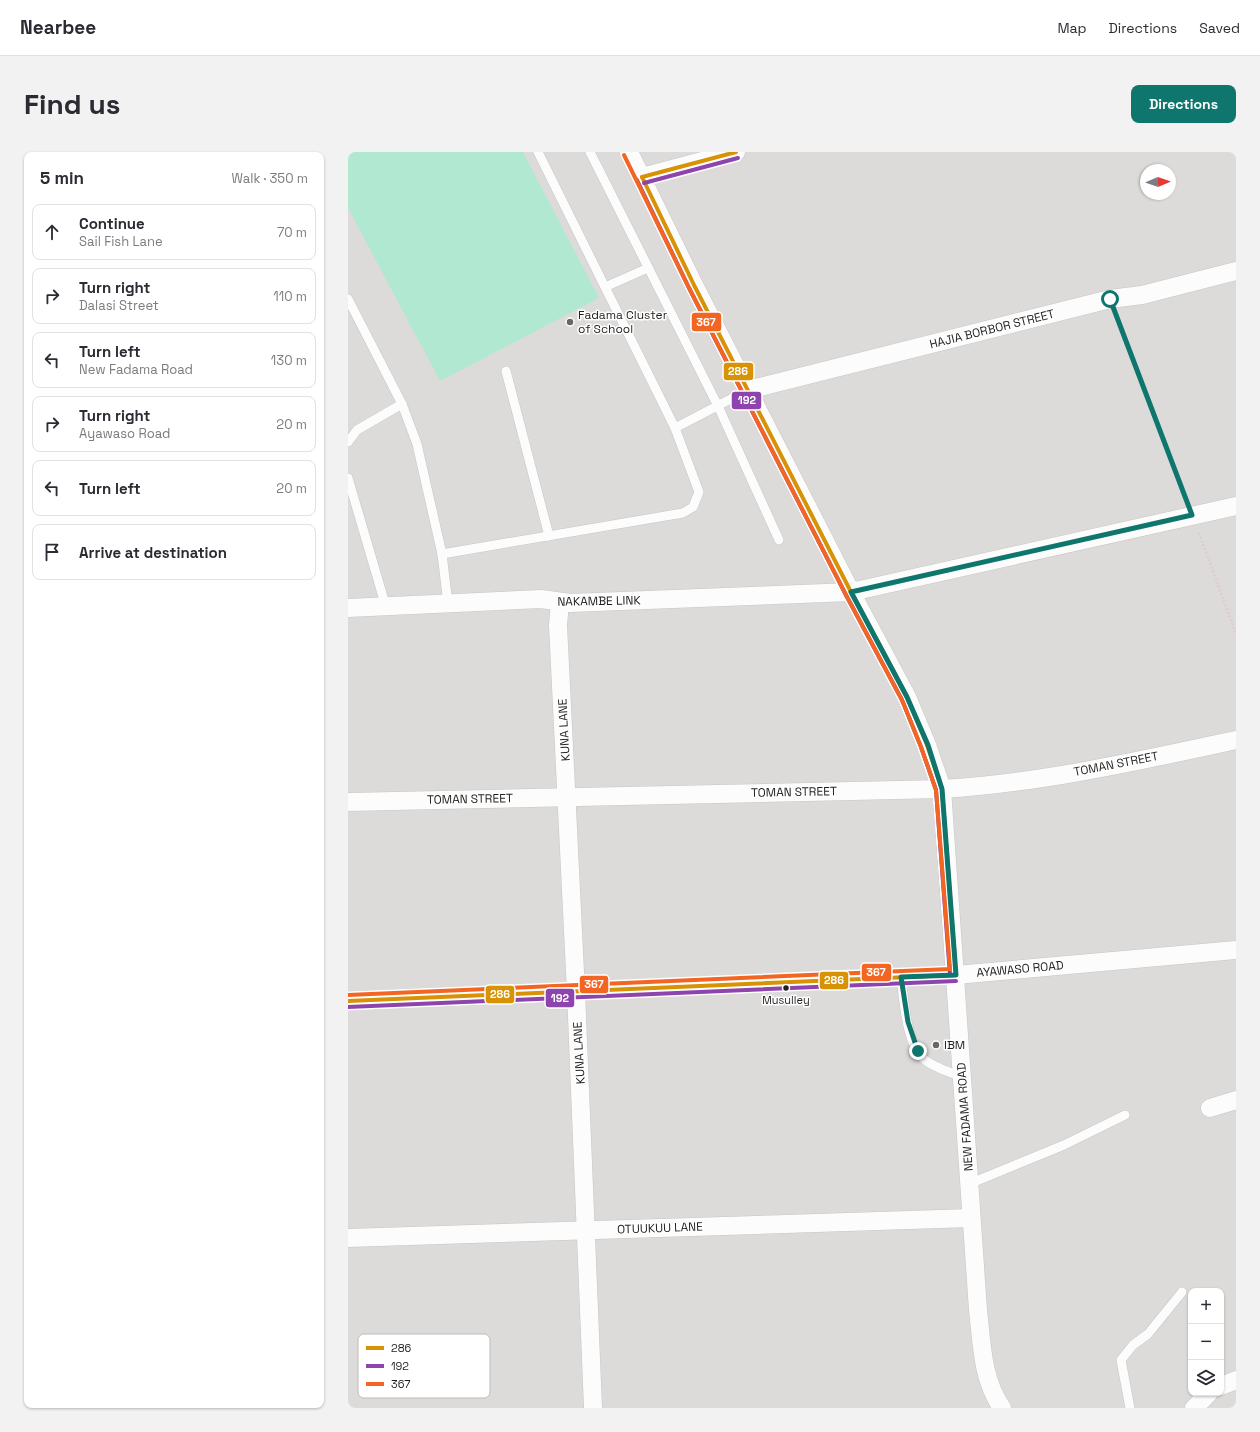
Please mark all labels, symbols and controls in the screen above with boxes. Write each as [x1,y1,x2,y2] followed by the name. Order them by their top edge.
[20,15,96,40] text: Nearbee
[1057,19,1087,37] text: Map
[1109,19,1177,37] text: Directions
[1199,19,1240,37] text: Saved
[1131,85,1236,123] button: Directions
[24,86,121,122] text: Find us
[1140,164,1176,200] north arrow
[40,167,84,189] text: 5 min
[231,170,308,187] text: Walk · 350 m
[79,214,145,233] text: Continue
[41,221,63,243] icon: ahead
[277,224,307,241] text: 70 m
[79,233,163,250] text: Sail Fish Lane
[79,278,150,297] text: Turn right
[41,285,63,307] icon: right
[273,288,307,305] text: 110 m
[1101,290,1119,308] route start
[79,297,159,314] text: Dalasi Street
[928,306,1056,352] street label: HAJIA BORBOR STREET
[578,307,668,337] place label: Fadama Cluster of School
[691,312,722,332] line badge: 367
[696,315,716,329] text: 367
[565,317,575,327] marker: Fadama Cluster of School
[79,342,141,361] text: Turn left
[41,349,63,371] icon: left
[271,352,307,369] text: 130 m
[79,361,193,378] text: New Fadama Road
[723,362,754,381] line badge: 286
[728,364,748,378] text: 286
[731,391,762,410] line badge: 192
[738,393,757,407] text: 192
[79,406,150,425] text: Turn right
[41,413,63,435] icon: right
[276,416,307,433] text: 20 m
[79,425,170,442] text: Ayawaso Road
[41,477,63,499] icon: left
[79,479,141,498] text: Turn left
[276,480,307,497] text: 20 m
[41,541,63,563] icon: arrive
[79,543,227,562] text: Arrive at destination
[557,592,641,610] street label: NAKAMBE LINK
[554,698,574,762] street label: KUNA LANE
[1072,748,1160,780] street label: TOMAN STREET
[751,783,837,801] street label: TOMAN STREET
[427,790,513,808] street label: TOMAN STREET
[976,957,1064,981] street label: AYAWASO ROAD
[861,963,892,982] line badge: 367
[866,965,886,979] text: 367
[819,971,849,990] line badge: 286
[824,973,844,987] text: 286
[579,975,609,994] line badge: 367
[584,977,604,991] text: 367
[781,983,791,993] marker: Musulley
[485,985,515,1004] line badge: 286
[490,987,510,1001] text: 286
[545,988,575,1008] line badge: 192
[551,991,570,1005] text: 192
[762,993,810,1007] place label: Musulley
[569,1021,589,1085] street label: KUNA LANE
[944,1037,965,1053] place label: IBM
[931,1040,941,1050] marker: IBM
[909,1042,927,1060] route end
[953,1062,977,1172] street label: NEW FADAMA ROAD
[617,1218,703,1237] street label: OTUUKUU LANE
[1188,1288,1224,1396] map controls
[1188,1288,1224,1324] button: +
[1188,1324,1224,1360] button: −
[358,1334,490,1398] legend
[391,1341,411,1355] text: 286
[391,1359,409,1373] text: 192
[1188,1360,1224,1396] button: layers
[391,1377,410,1391] text: 367

